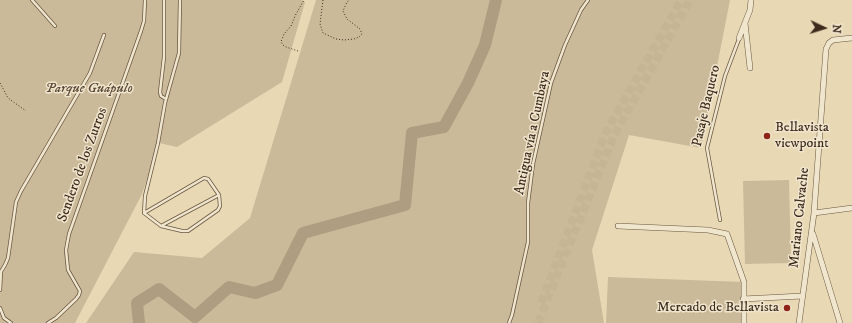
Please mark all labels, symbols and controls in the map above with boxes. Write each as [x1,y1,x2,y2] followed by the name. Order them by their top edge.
[804,8,844,48] north arrow
[829,24,843,34] text: N
[689,64,725,148] street label: Pasaje Baquero
[512,70,554,196] street label: Antigua vía a Cumbaya
[45,81,133,97] park label: Parque Guápulo
[55,106,111,224] street label: Sendero de los Zurros
[775,120,829,152] place label: Bellavista viewpoint
[762,131,772,141] marker: Bellavista viewpoint
[786,167,814,269] street label: Mariano Calvache
[657,300,779,316] place label: Mercado de Bellavista
[782,303,792,313] marker: Mercado de Bellavista

